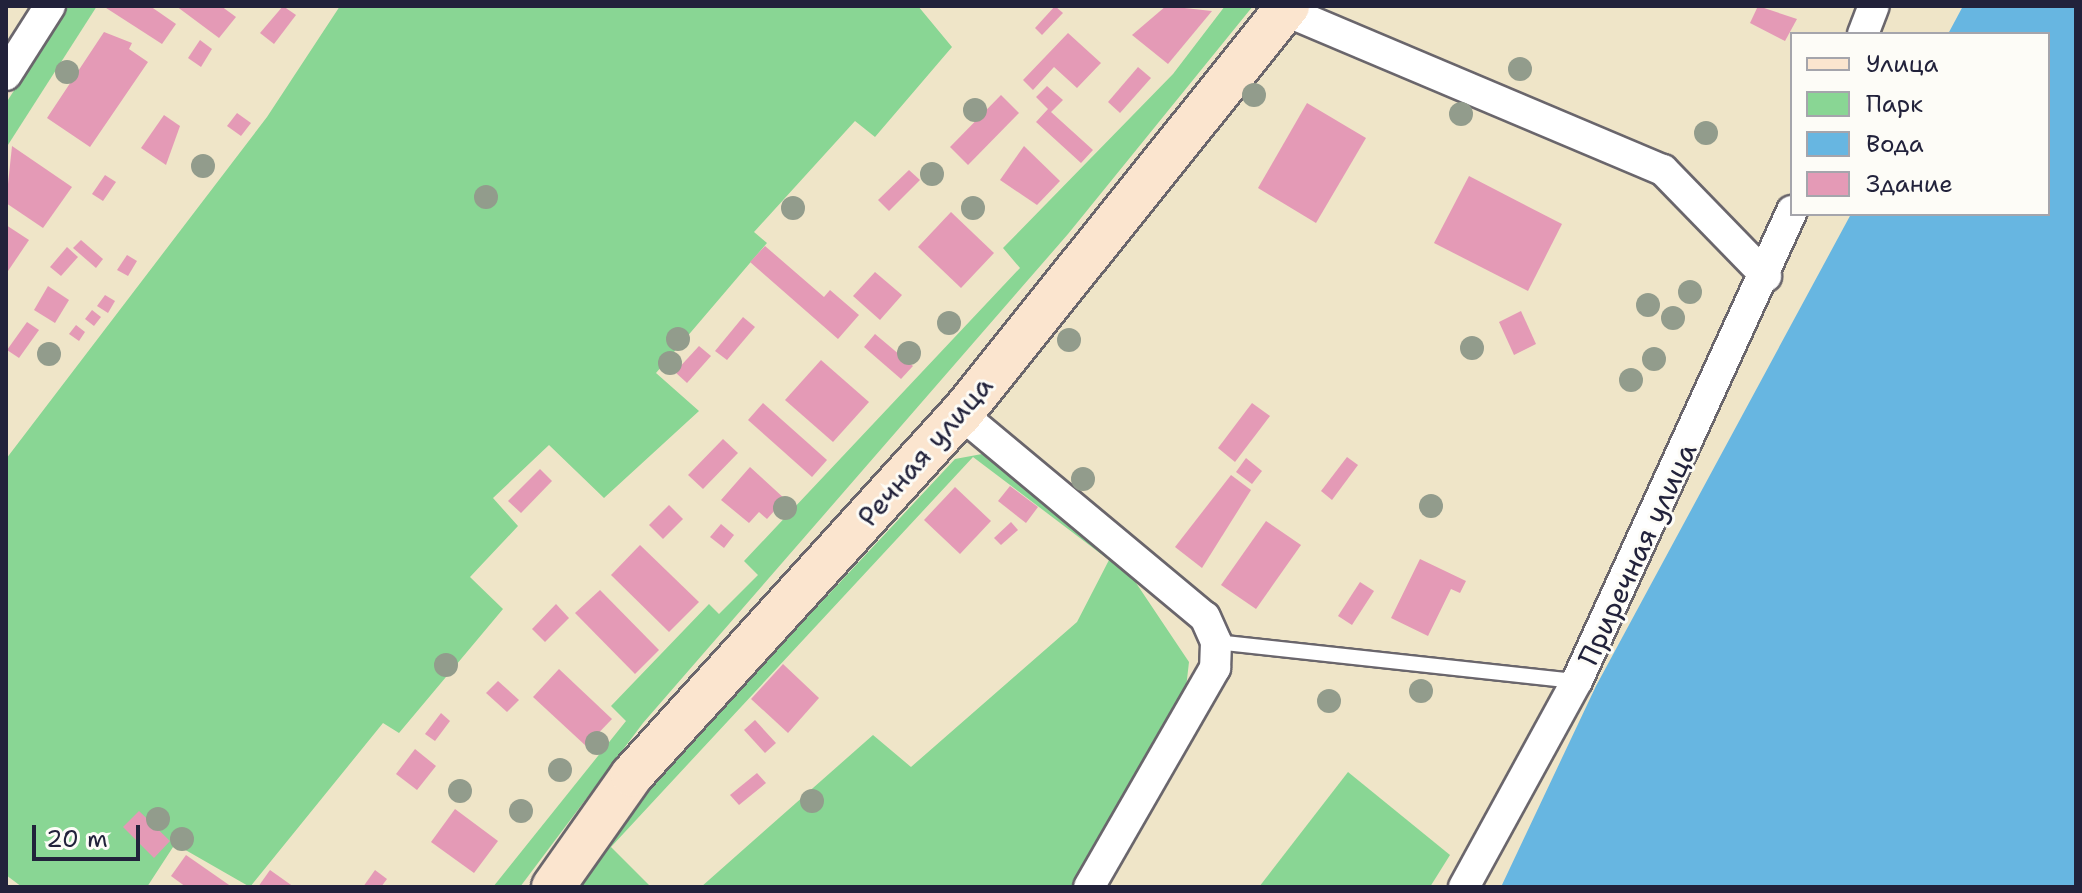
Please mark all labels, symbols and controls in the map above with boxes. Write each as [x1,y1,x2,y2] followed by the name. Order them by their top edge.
[1790,32,2050,216] legend
[1866,48,1939,80] text: Улица
[1866,88,1923,120] text: Парк
[1866,128,1924,160] text: Вода
[1866,168,1953,200] text: Здание
[850,369,1000,533] street label: Речная улица
[1571,437,1703,671] street label: Приречная улица
[36,809,144,859] scale bar
[46,823,108,855] text: 20 m

